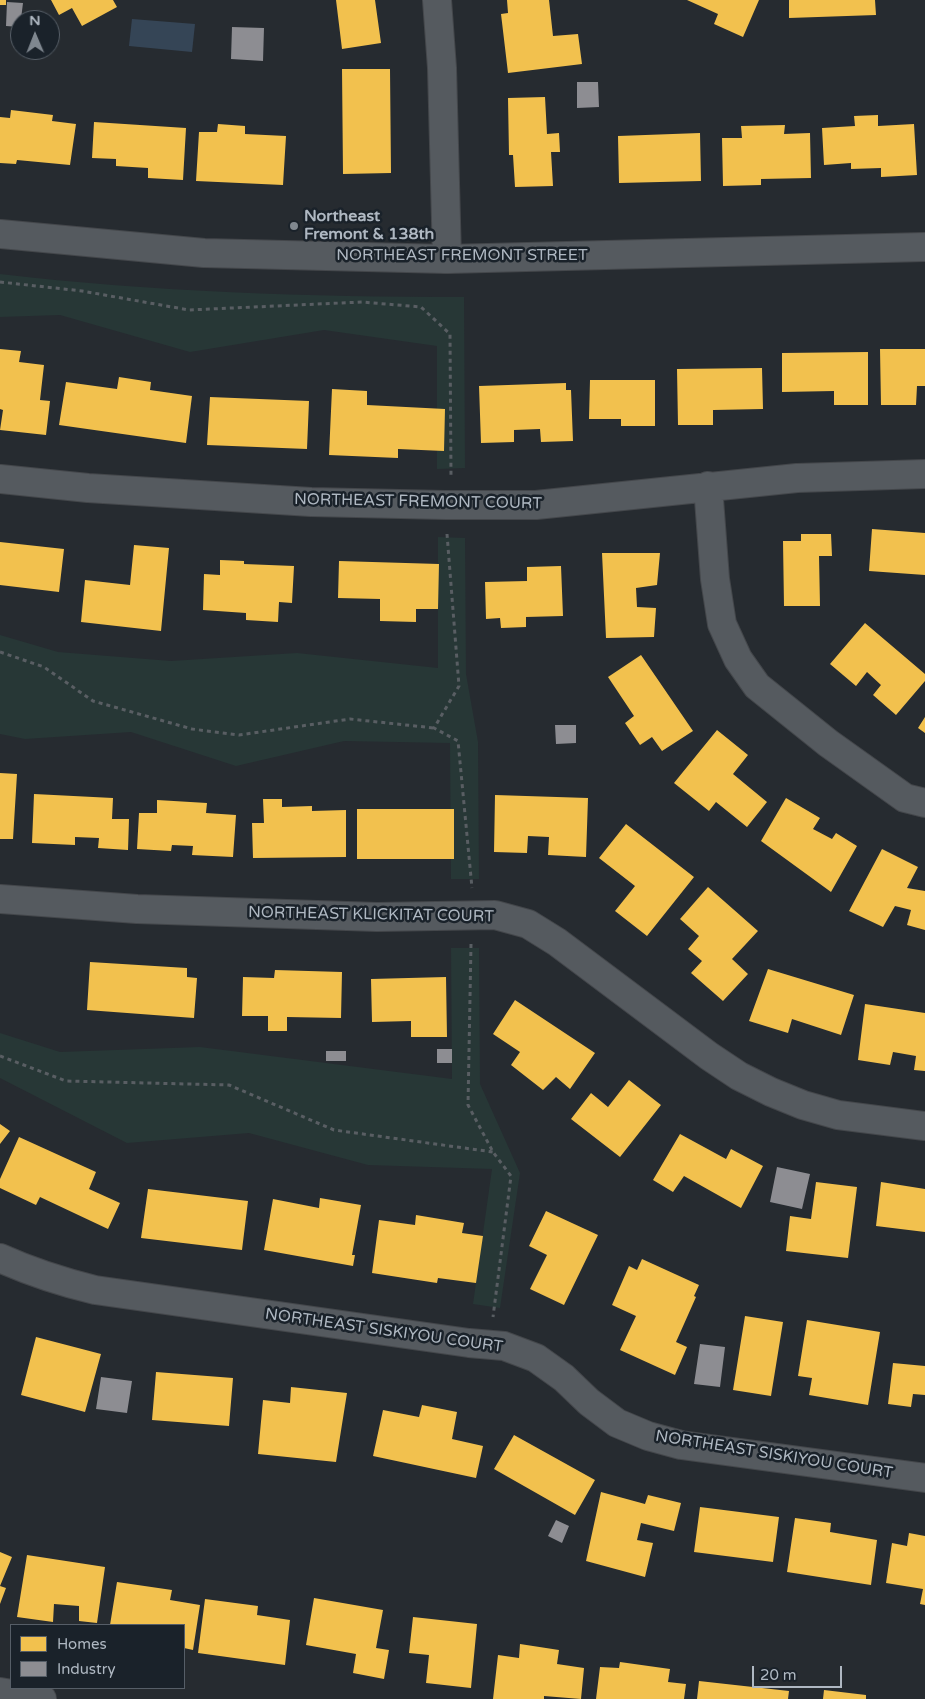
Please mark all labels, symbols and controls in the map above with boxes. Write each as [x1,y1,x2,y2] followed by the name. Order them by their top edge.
[10,10,60,60] north arrow
[29,12,41,29] text: N
[304,207,434,245] place label: Northeast Fremont & 138th
[288,220,300,232] marker: Northeast Fremont & 138th
[336,246,588,266] street label: NORTHEAST FREMONT STREET
[294,490,542,514] street label: NORTHEAST FREMONT COURT
[248,903,494,927] street label: NORTHEAST KLICKITAT COURT
[264,1305,504,1357] street label: NORTHEAST SISKIYOU COURT
[654,1427,894,1483] street label: NORTHEAST SISKIYOU COURT
[10,1624,185,1689] legend
[57,1635,107,1653] text: Homes
[755,1656,845,1688] scale bar
[57,1660,116,1678] text: Industry
[760,1666,797,1684] text: 20 m

